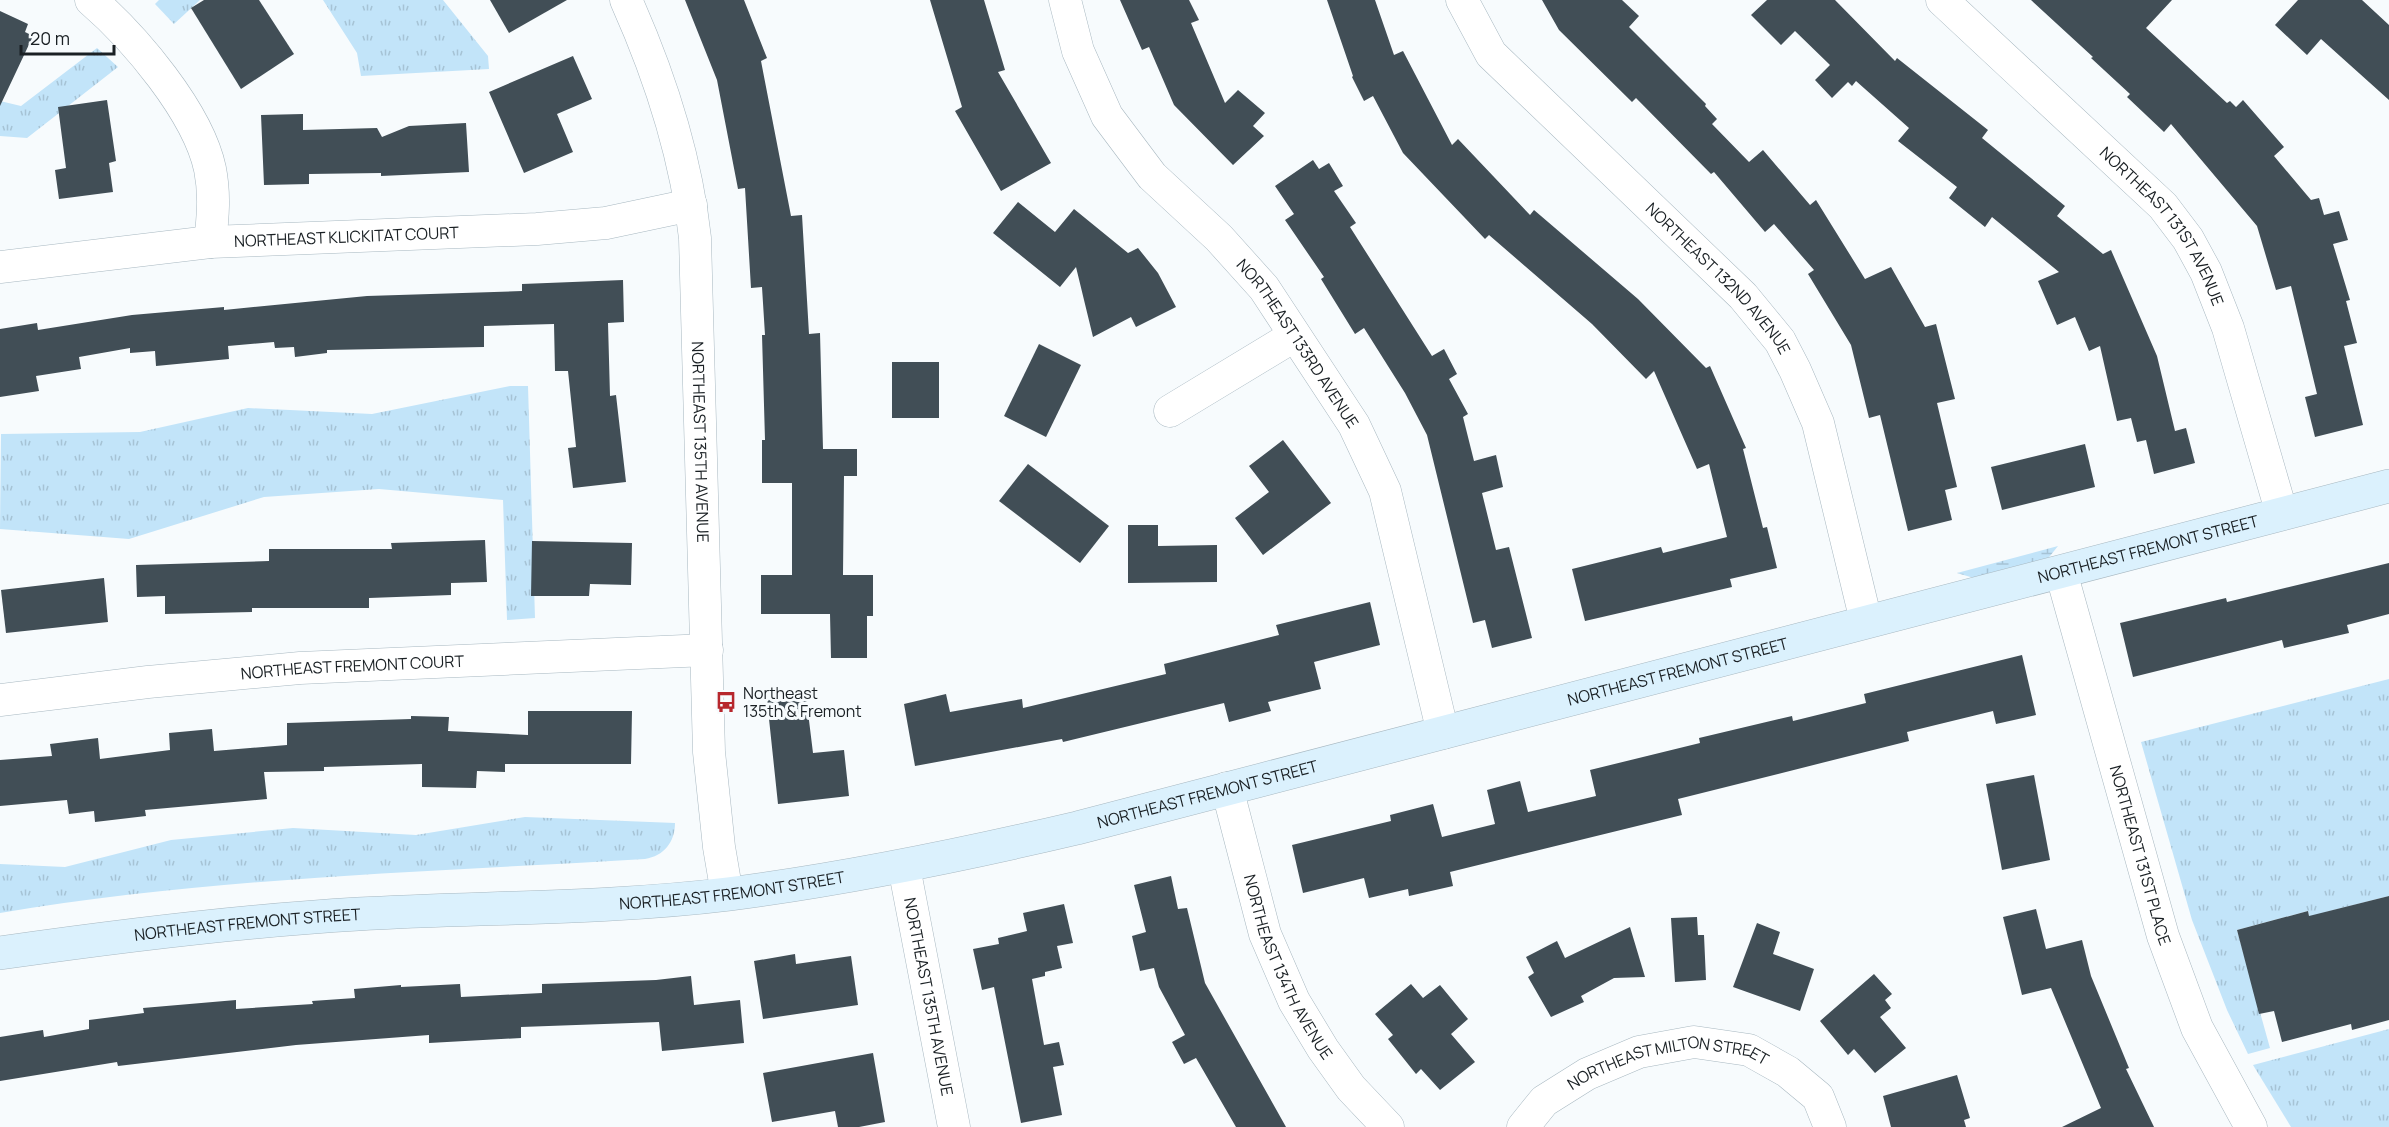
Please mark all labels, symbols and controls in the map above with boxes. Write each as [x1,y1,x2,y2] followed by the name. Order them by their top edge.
[21,18,114,56] scale bar
[30,26,70,50] text: 20 m
[2095,142,2229,309] street label: NORTHEAST 131ST AVENUE
[1641,197,1796,358] street label: NORTHEAST 132ND AVENUE
[234,221,460,252] street label: NORTHEAST KLICKITAT COURT
[1232,254,1364,432] street label: NORTHEAST 133RD AVENUE
[687,341,714,543] street label: NORTHEAST 135TH AVENUE
[2035,509,2261,588] street label: NORTHEAST FREMONT STREET
[1565,632,1791,711] street label: NORTHEAST FREMONT STREET
[240,650,465,684] street label: NORTHEAST FREMONT COURT
[743,682,862,722] place label: Northeast 135th & Fremont
[714,690,738,714] bus stop icon: Northeast 135th & Fremont
[1095,755,1321,833] street label: NORTHEAST FREMONT STREET
[2105,763,2176,948] street label: NORTHEAST 131ST PLACE
[618,866,847,915] street label: NORTHEAST FREMONT STREET
[1239,872,1338,1064] street label: NORTHEAST 134TH AVENUE
[899,896,959,1098] street label: NORTHEAST 135TH AVENUE
[133,903,361,946] street label: NORTHEAST FREMONT STREET
[1563,1030,1773,1095] street label: NORTHEAST MILTON STREET

